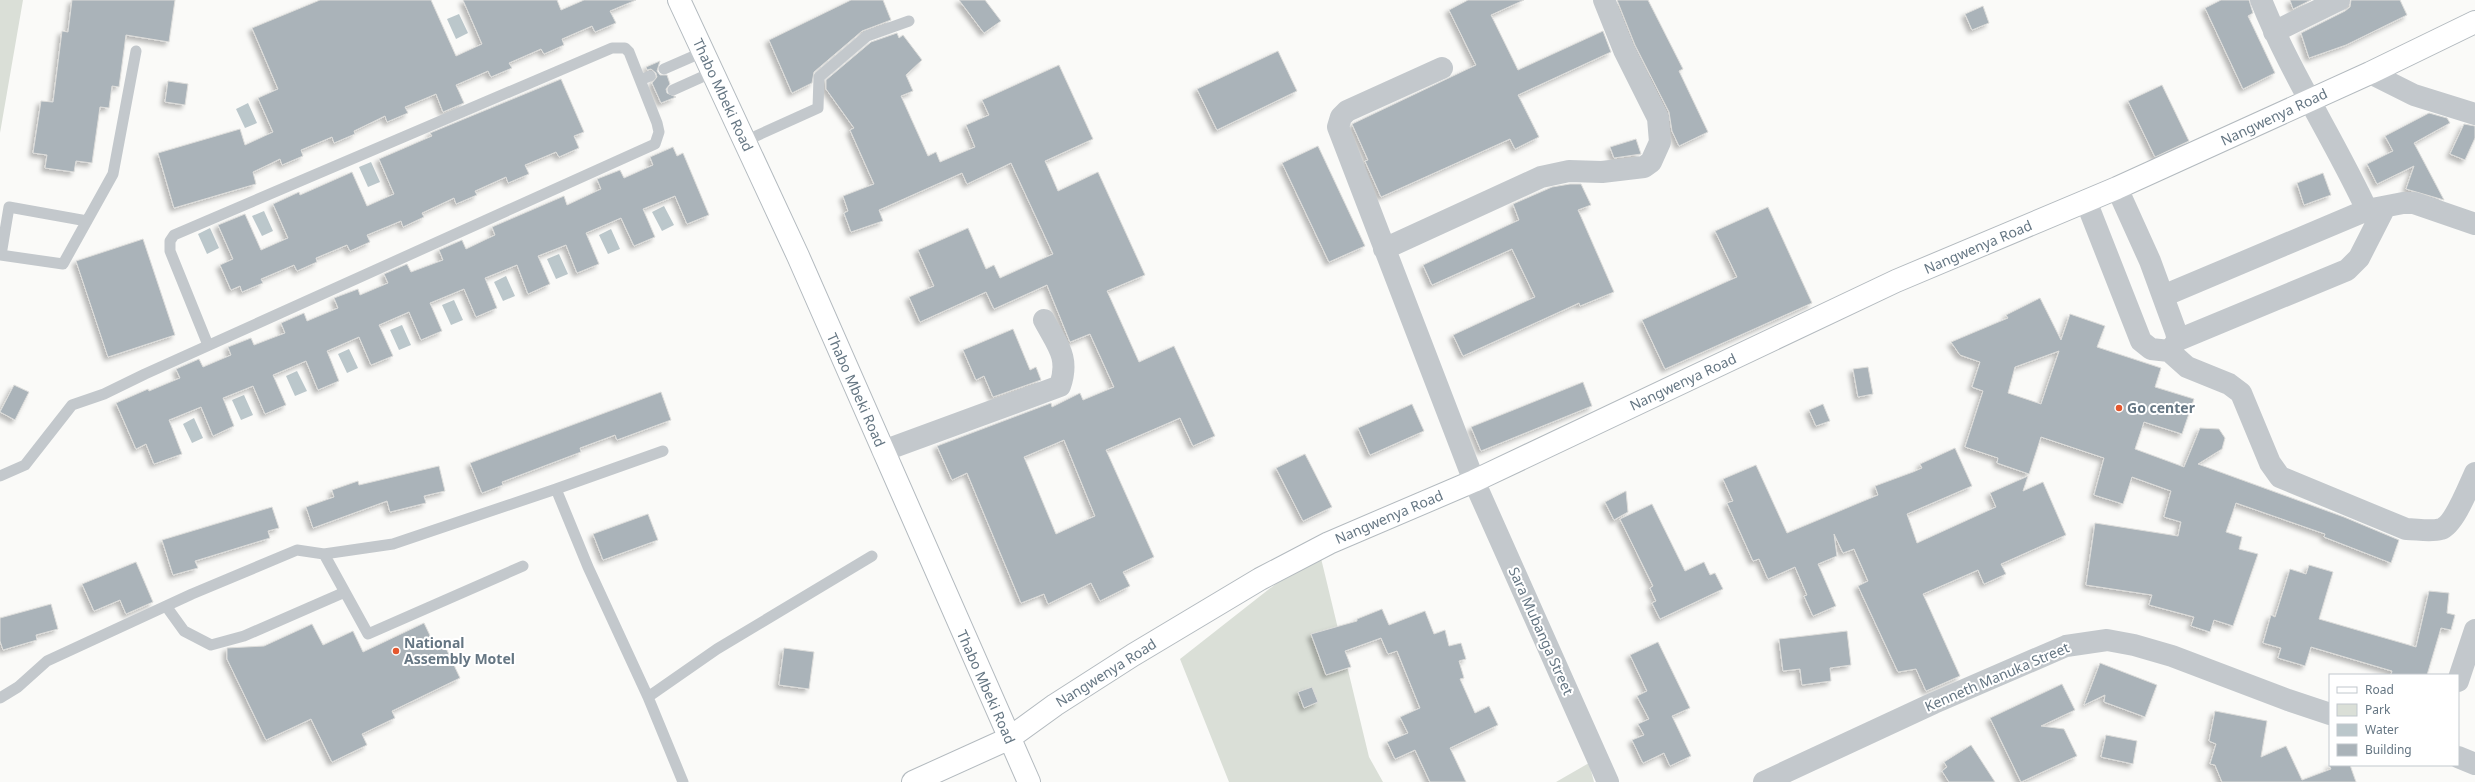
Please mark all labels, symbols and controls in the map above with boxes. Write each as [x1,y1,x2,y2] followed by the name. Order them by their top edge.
[689,35,758,154] street label: Thabo Mbeki Road
[2217,84,2330,150] street label: Nangwenya Road
[1921,215,2035,278] street label: Nangwenya Road
[823,330,890,450] street label: Thabo Mbeki Road
[1626,349,1739,415] street label: Nangwenya Road
[2127,398,2196,417] place label: Go center
[2114,403,2124,413] marker: Go center
[1332,485,1446,548] street label: Nangwenya Road
[1505,564,1578,698] street label: Sara Mubanga Street
[953,627,1020,747] street label: Thabo Mbeki Road
[404,633,515,668] place label: National Assembly Motel
[1052,634,1160,711] street label: Nangwenya Road
[1922,638,2072,716] street label: Kenneth Manuka Street
[391,646,401,656] marker: National Assembly Motel
[2329,674,2459,766] legend
[2365,681,2394,698] text: Road
[2365,701,2391,718] text: Park
[2365,721,2399,738] text: Water
[2365,741,2412,758] text: Building

